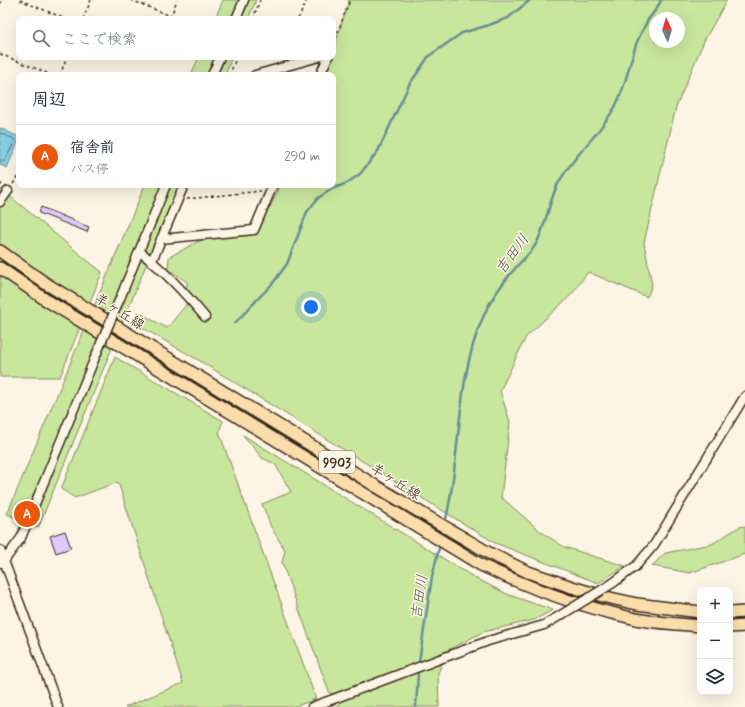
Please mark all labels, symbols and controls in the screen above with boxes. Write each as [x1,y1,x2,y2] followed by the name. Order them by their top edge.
[649,12,685,48] north arrow
[16,16,336,60] search box
[30,27,52,49] icon: search
[62,30,137,50] text: ここで検索
[32,89,66,111] text: 周辺
[70,138,115,158] text: 宿舎前
[41,148,49,165] text: A
[284,148,320,165] text: 290 m
[70,161,109,178] text: バス停
[491,231,534,279] water label: 吉田川
[91,289,148,334] street label: 羊ヶ丘線
[301,297,321,317] your location
[319,451,355,473] road number: 9903
[367,459,424,504] street label: 羊ヶ丘線
[14,499,40,529] pin: A
[407,573,433,621] water label: 吉田川
[697,587,733,695] map controls
[697,587,733,623] button: +
[697,623,733,659] button: −
[697,659,733,695] button: layers

